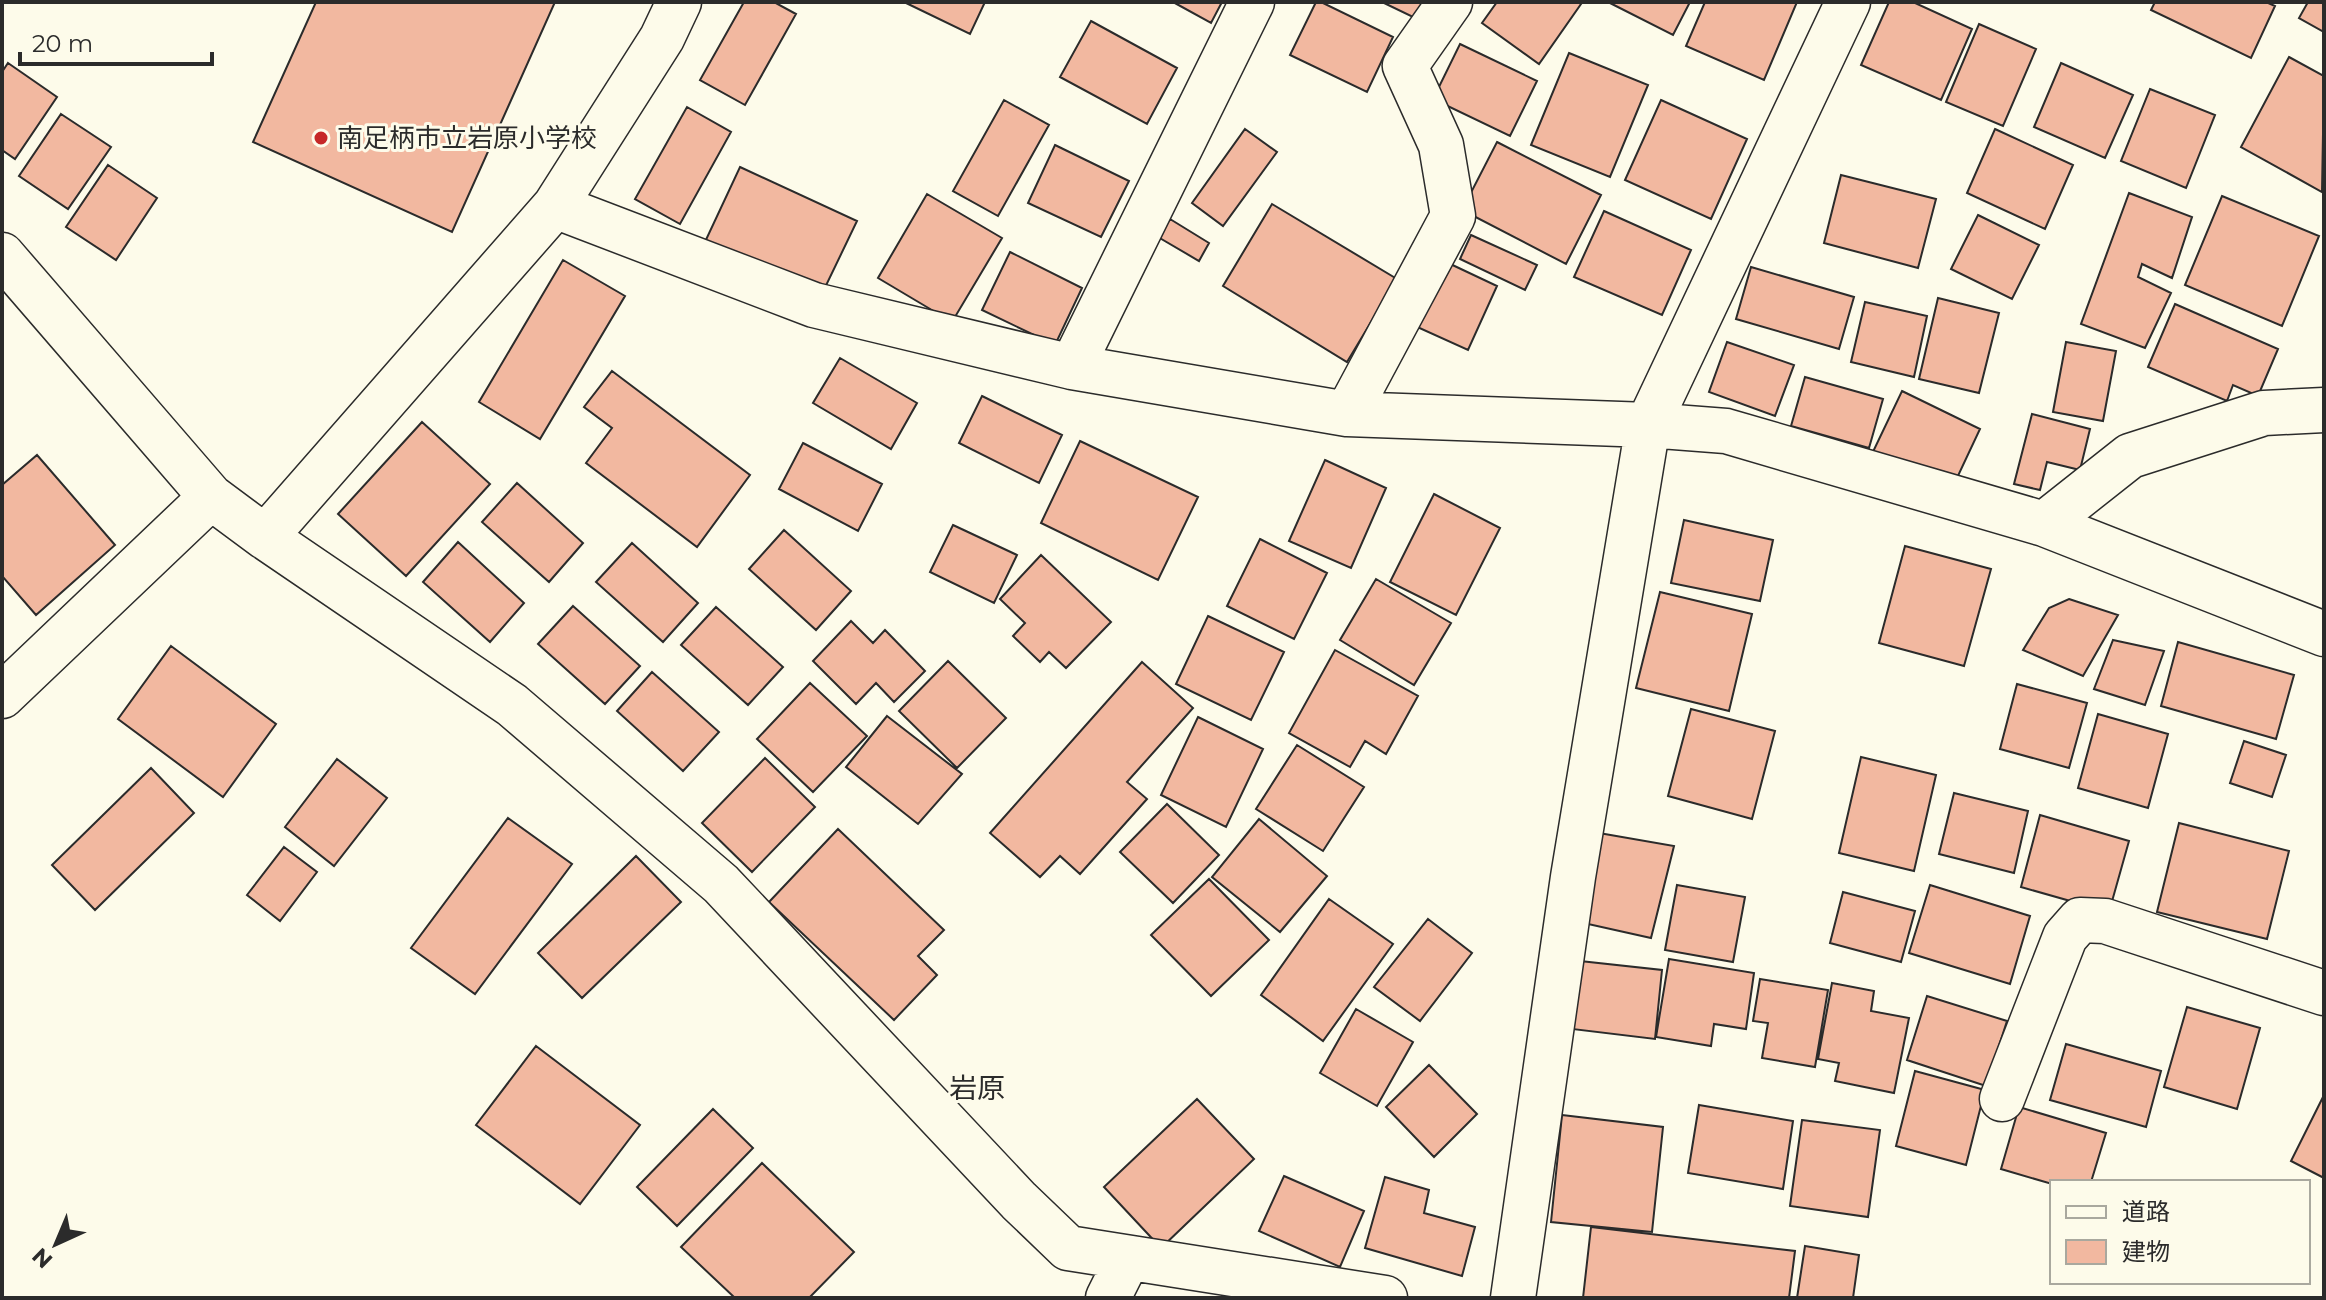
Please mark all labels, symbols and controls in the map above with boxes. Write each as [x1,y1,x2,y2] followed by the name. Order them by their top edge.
[20,16,212,66] scale bar
[32,29,93,58] text: 20 m
[337,122,597,154] place label: 南足柄市立岩原小学校
[312,129,330,147] marker: 南足柄市立岩原小学校
[949,1071,1005,1105] district label: 岩原
[2050,1180,2310,1284] legend
[2122,1197,2170,1226] text: 道路
[16,1204,96,1284] north arrow
[2122,1237,2170,1266] text: 建物
[27,1242,58,1274] text: N

